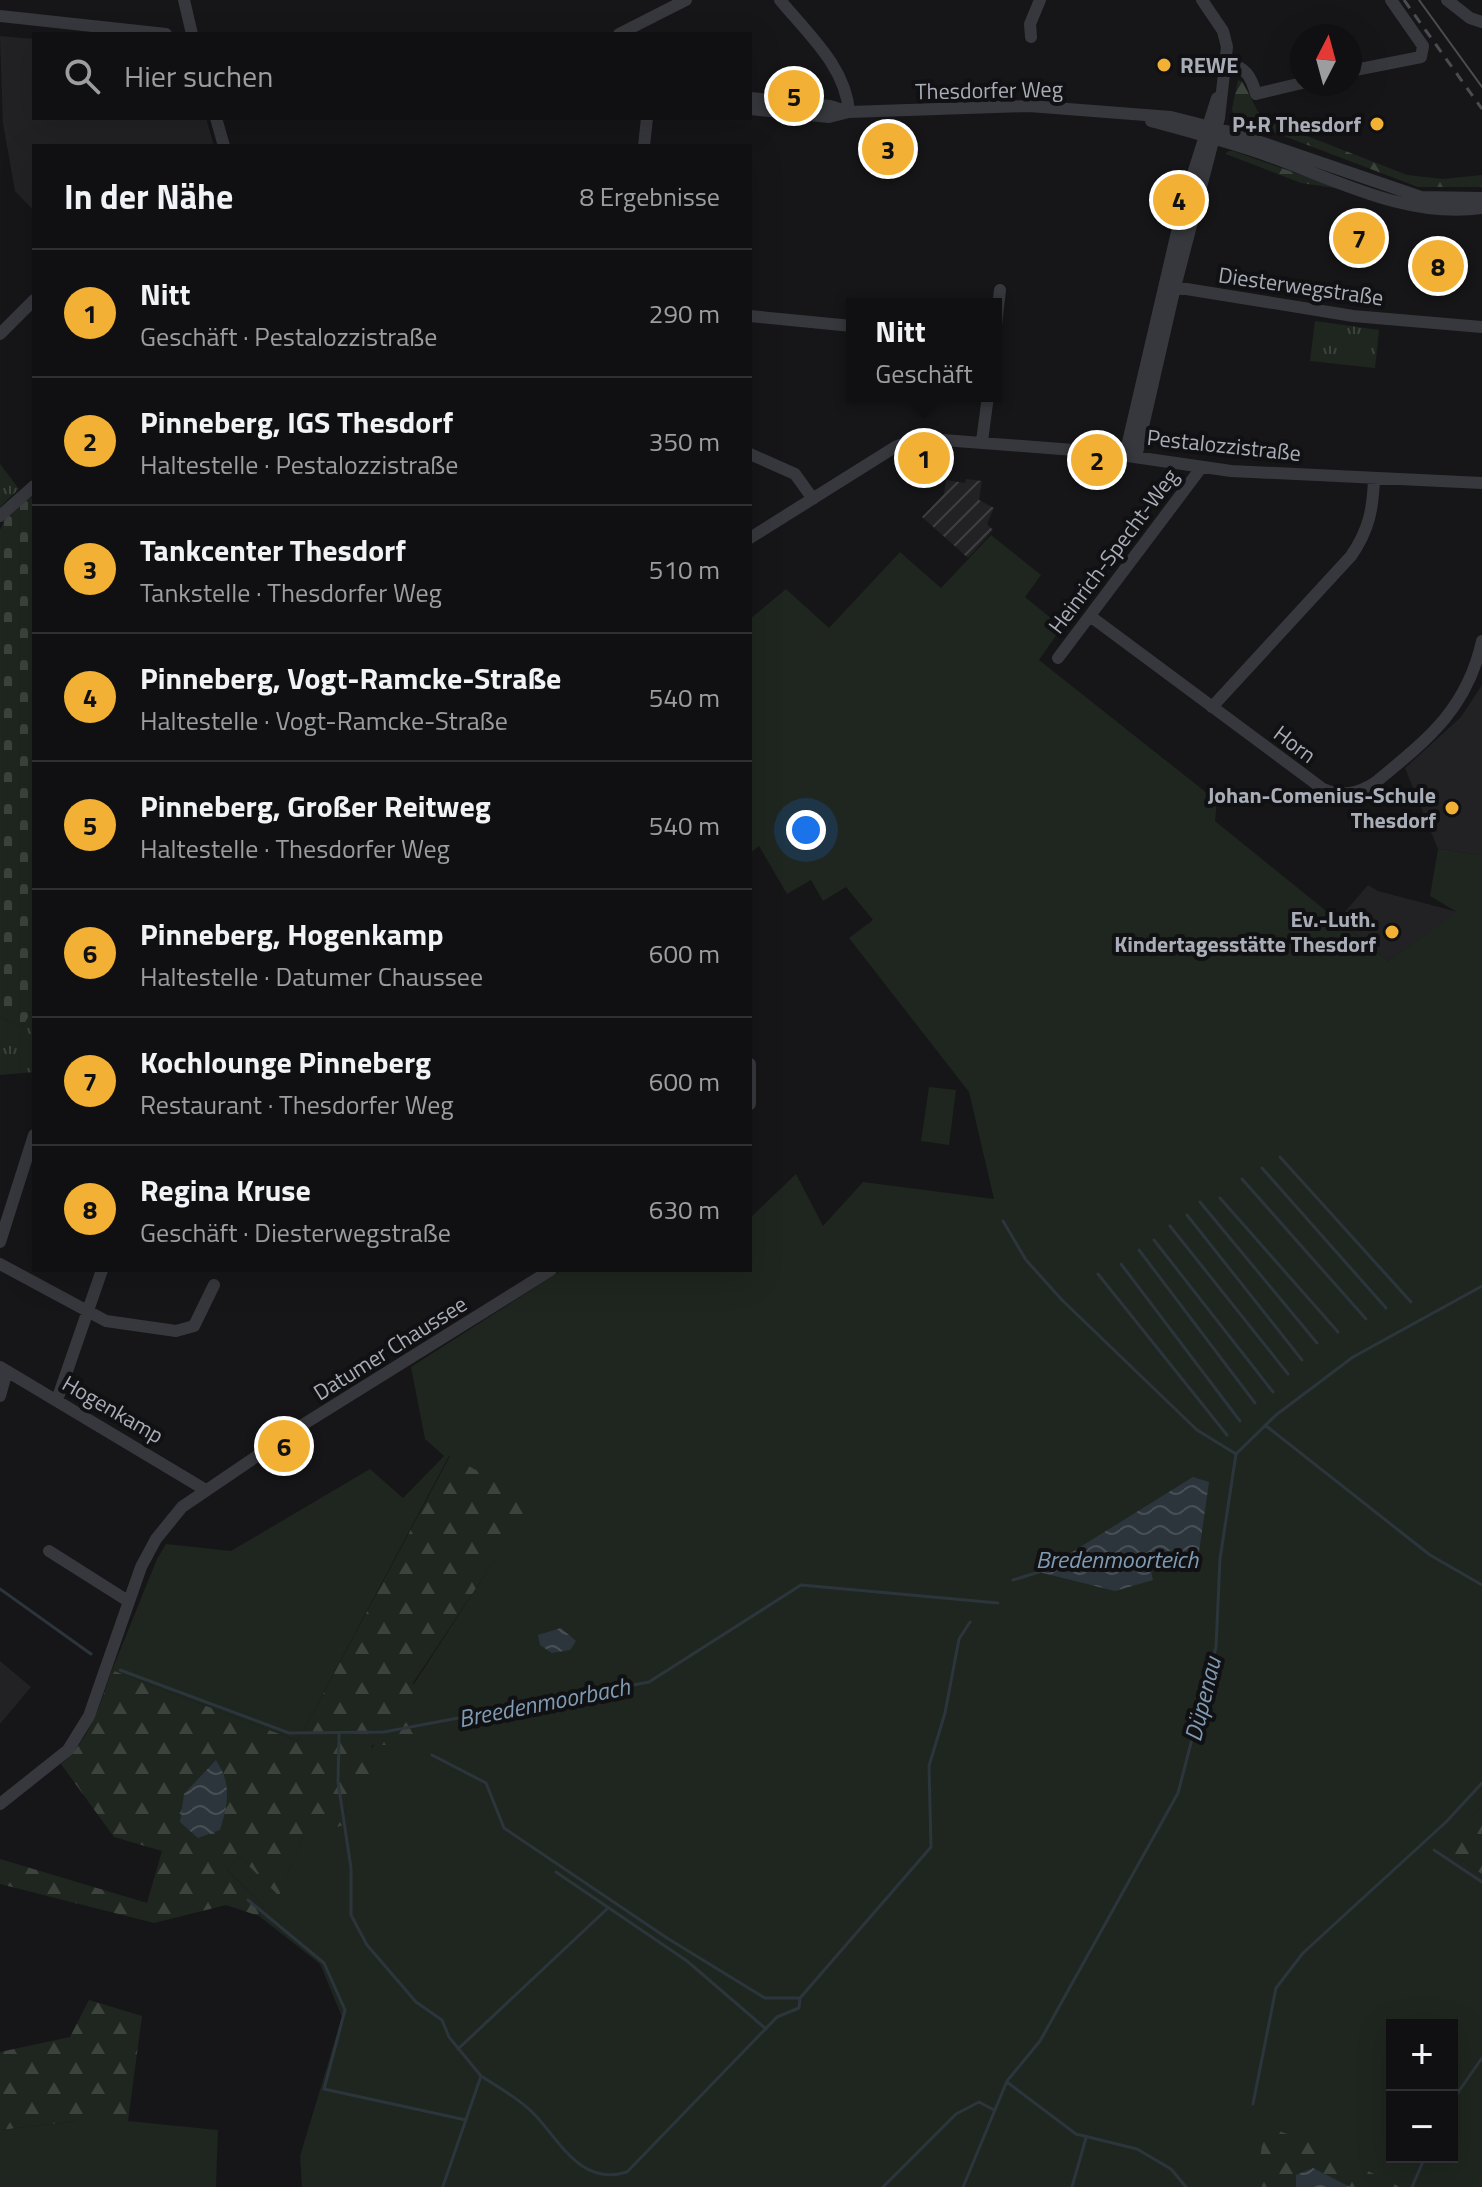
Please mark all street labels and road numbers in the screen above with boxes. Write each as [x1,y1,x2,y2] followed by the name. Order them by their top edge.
[915,72,1063,108] street label: Thesdorfer Weg
[1216,258,1386,314] street label: Diesterwegstraße
[1145,420,1303,470] street label: Pestalozzistraße
[1039,461,1187,641] street label: Heinrich-Specht-Weg
[1266,717,1324,771] street label: Horn
[306,1287,474,1409] street label: Datumer Chaussee
[56,1366,170,1452] street label: Hogenkamp

